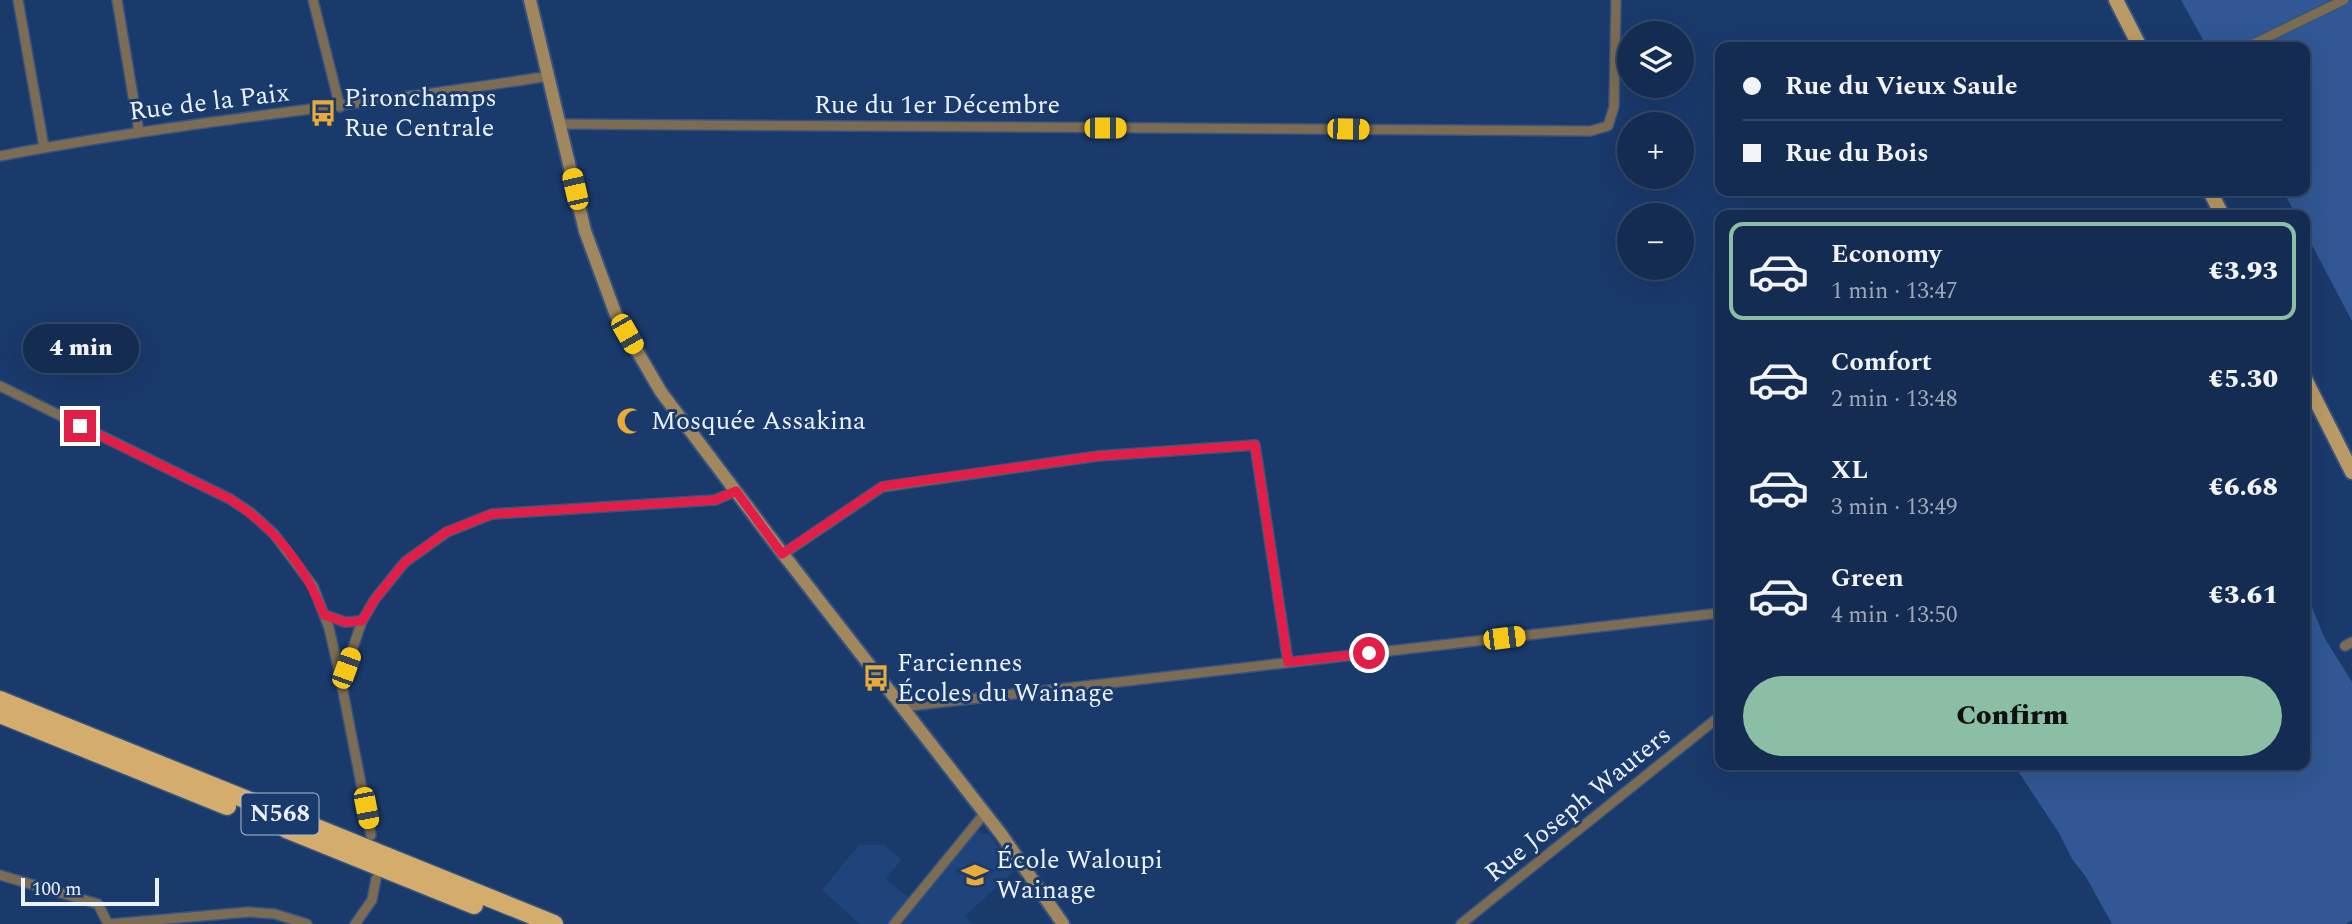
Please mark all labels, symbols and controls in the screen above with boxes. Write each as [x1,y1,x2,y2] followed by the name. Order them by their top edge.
[1617,21,1694,280] map controls
[1617,21,1694,98] button: layers
[1785,66,2018,106] text: Rue du Vieux Saule
[127,72,292,132] street label: Rue de la Paix
[344,78,497,148] place label: Pironchamps Rue Centrale
[814,85,1060,125] street label: Rue du 1er Décembre
[308,98,338,128] bus stop icon: Pironchamps Rue Centrale
[1617,112,1694,189] button: +
[1085,118,1127,139] car
[1327,118,1370,140] car
[1785,133,1929,173] text: Rue du Bois
[561,166,590,212] car
[1617,203,1694,280] button: −
[1831,234,1941,274] text: Economy
[1747,240,1810,303] icon: car
[2208,251,2278,291] text: €3.93
[1831,274,1958,309] text: 1 min · 13:47
[608,311,647,357] car
[22,324,138,374] callout: 4 min
[49,331,113,366] text: 4 min
[1831,342,1932,382] text: Comfort
[1747,348,1810,411] icon: car
[2208,359,2278,399] text: €5.30
[1831,382,1958,417] text: 2 min · 13:48
[651,401,866,441] place label: Mosquée Assakina
[615,406,645,436] mosque icon: Mosquée Assakina
[64,410,96,442] route end
[1831,450,1868,490] text: XL
[1747,456,1810,519] icon: car
[2208,467,2278,507] text: €6.68
[1831,490,1958,525] text: 3 min · 13:49
[1831,558,1904,598] text: Green
[1747,564,1810,627] icon: car
[2208,575,2278,615] text: €3.61
[1831,598,1958,633] text: 4 min · 13:50
[1482,625,1527,651] car
[1353,637,1385,669] route start
[897,643,1114,713] place label: Farciennes Écoles du Wainage
[329,645,364,691] car
[861,663,891,693] bus stop icon: Farciennes Écoles du Wainage
[1743,676,2282,756] button: Confirm
[1476,716,1680,892] street label: Rue Joseph Wauters
[352,785,381,831] car
[242,794,318,834] road number: N568
[996,840,1163,910] place label: École Waloupi Wainage
[960,860,990,890] school or university icon: École Waloupi Wainage
[21,875,159,907] scale bar
[32,875,82,904] text: 100 m

